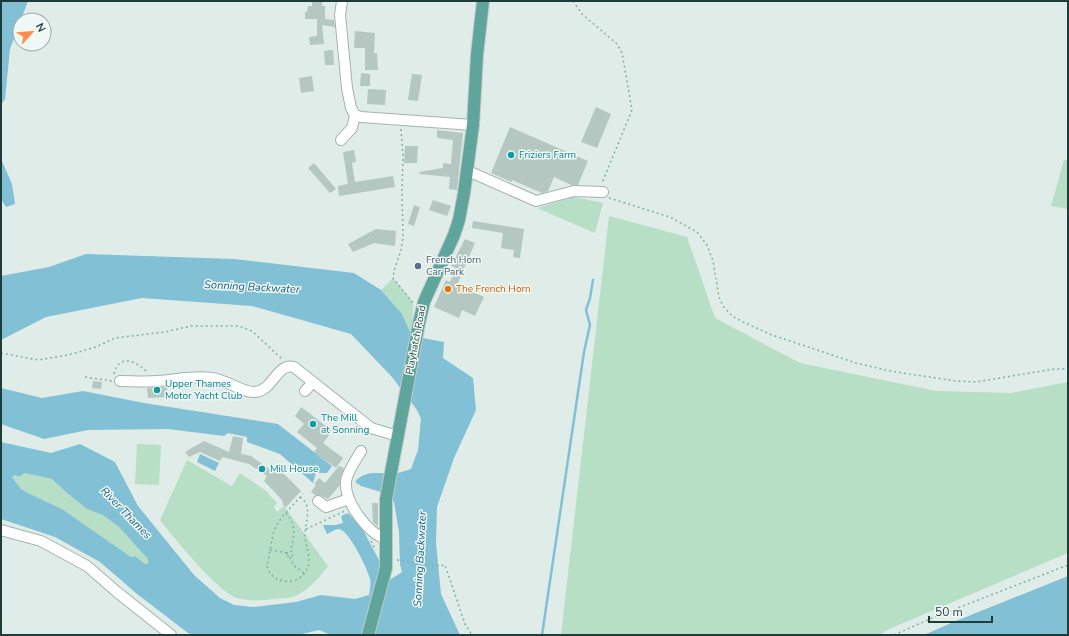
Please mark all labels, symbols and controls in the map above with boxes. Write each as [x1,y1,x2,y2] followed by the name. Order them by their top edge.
[12,12,52,52] north arrow
[32,21,49,35] text: N
[519,148,576,162] place label: Friziers Farm
[506,150,516,160] marker: Friziers Farm
[426,253,481,279] place label: French Horn Car Park
[413,261,423,271] marker: French Horn Car Park
[204,277,301,297] water label: Sonning Backwater
[456,282,531,296] place label: The French Horn
[443,284,453,294] marker: The French Horn
[402,304,430,376] street label: Playhatch Road
[165,377,242,403] place label: Upper Thames Motor Yacht Club
[152,385,162,395] marker: Upper Thames Motor Yacht Club
[321,411,369,437] place label: The Mill at Sonning
[308,419,318,429] marker: The Mill at Sonning
[270,462,318,476] place label: Mill House
[257,464,267,474] marker: Mill House
[97,484,155,542] water label: River Thames
[410,510,430,607] water label: Sonning Backwater
[929,598,992,624] scale bar
[935,604,963,620] text: 50 m

